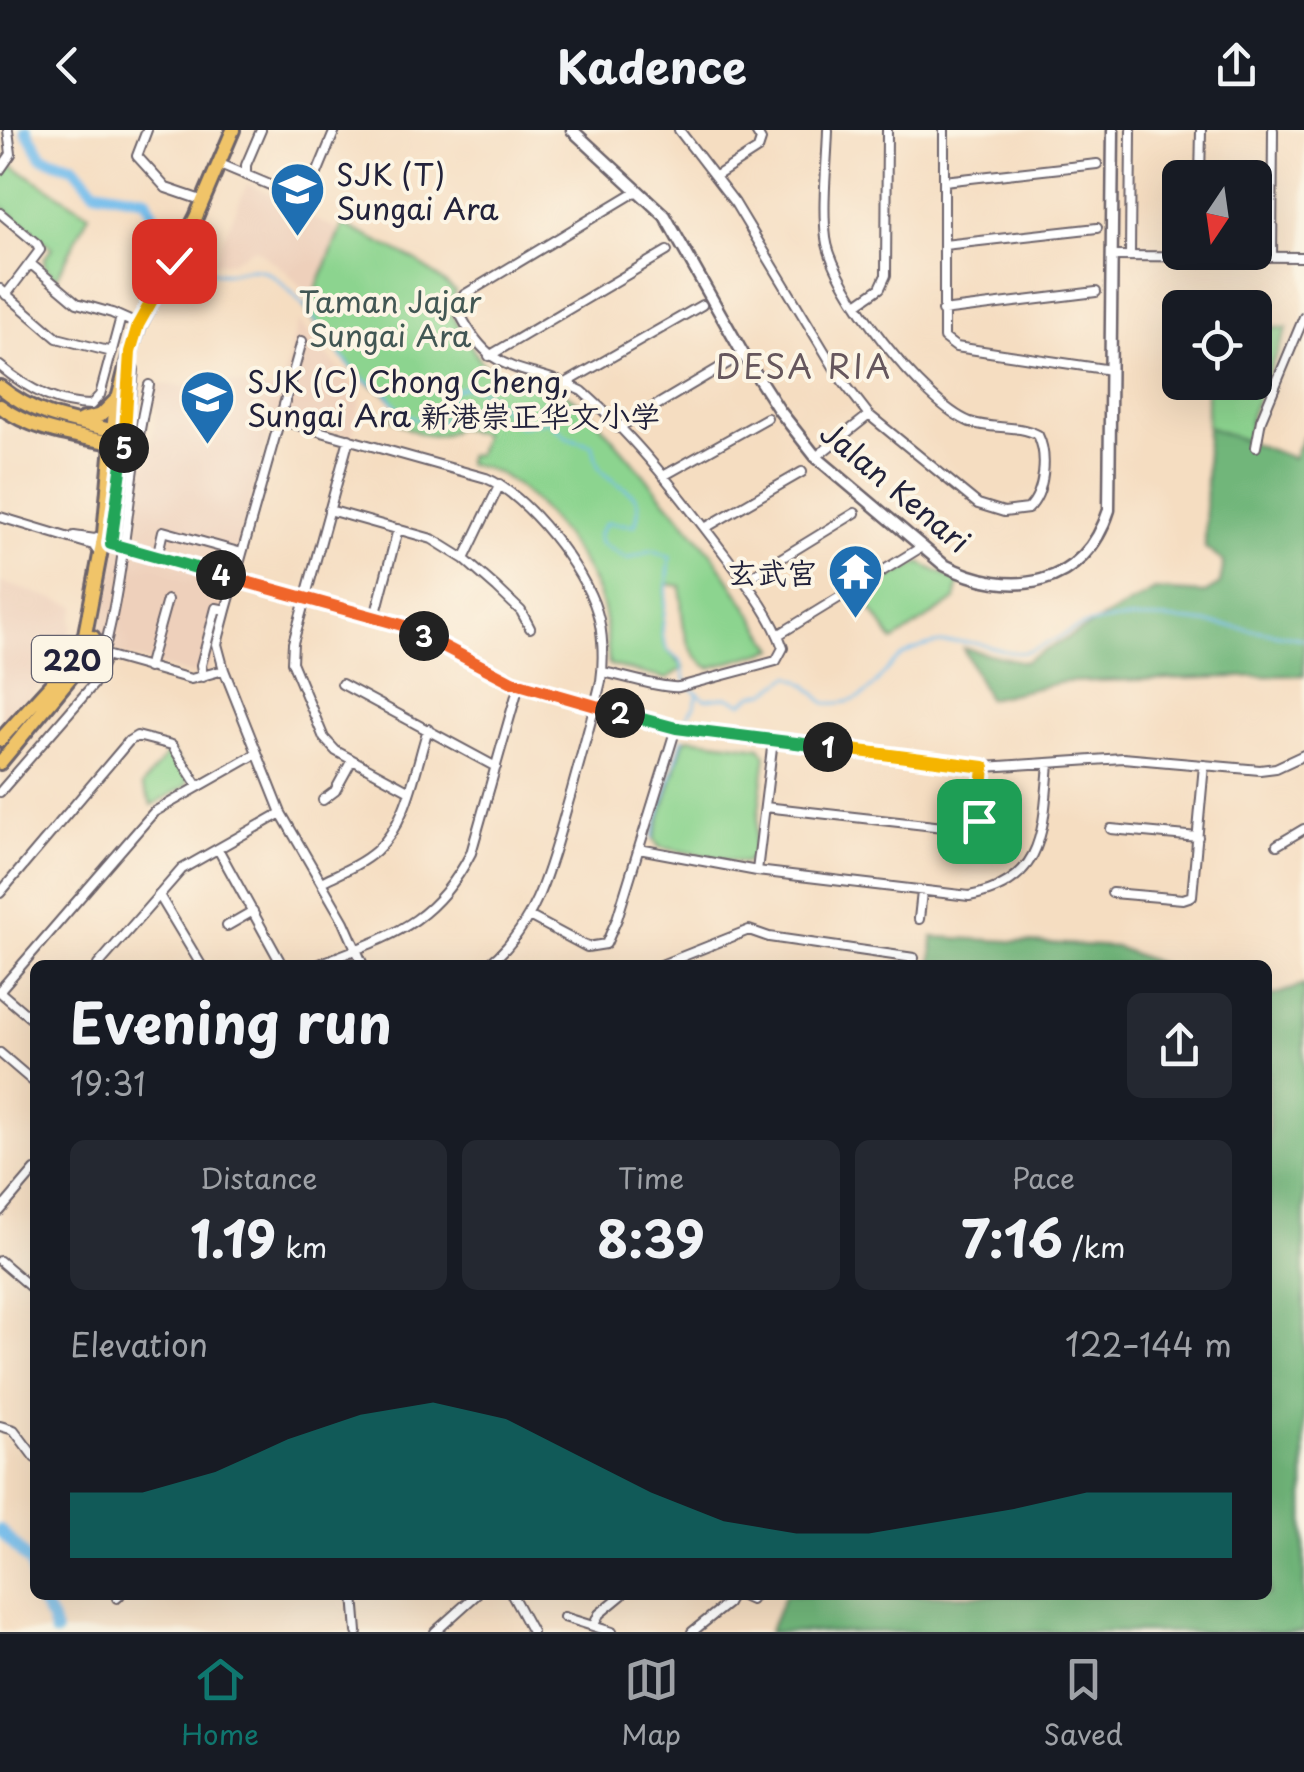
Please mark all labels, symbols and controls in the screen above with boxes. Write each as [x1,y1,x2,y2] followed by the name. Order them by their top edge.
[557,31,747,99] text: Kadence
[40,38,95,93] icon: back
[1209,38,1264,93] icon: share
[336,151,499,230] place label: SJK (T) Sungai Ara
[267,160,327,239] school or university icon: SJK (T) Sungai Ara
[1162,160,1272,270] north arrow
[1162,160,1272,400] map controls
[132,219,217,304] pin
[147,234,202,289] icon: check
[298,278,482,357] park label: Taman Jajar Sungai Ara
[1162,290,1272,400] button: locate
[715,342,893,390] district label: DESA RIA
[247,358,660,437] place label: SJK (C) Chong Cheng, Sungai Ara 新港崇正华文小学
[178,367,238,446] school or university icon: SJK (C) Chong Cheng, Sungai Ara 新港崇正华文小学
[811,410,981,562] street label: Jalan Kenari
[99,423,149,473] pin: 5
[115,426,133,469] text: 5
[826,541,886,620] temple icon: 玄武宫
[727,549,817,594] place label: 玄武宫
[196,550,246,600] pin: 4
[211,553,231,596] text: 4
[399,611,449,661] pin: 3
[415,614,433,657] text: 3
[32,636,112,682] road number: 220
[595,688,645,738] pin: 2
[610,691,630,734] text: 2
[803,722,853,772] pin: 1
[821,725,835,768] text: 1
[937,779,1022,864] pin
[952,794,1007,849] icon: arrive
[70,980,392,1063] text: Evening run
[1127,993,1232,1098] button: share
[70,1059,146,1107] text: 19:31
[200,1156,317,1199] text: Distance
[618,1156,684,1199] text: Time
[1012,1156,1075,1199] text: Pace
[190,1199,276,1275] text: 1.19
[597,1199,705,1275] text: 8:39
[961,1199,1063,1275] text: 7:16
[276,1225,327,1268] text: km
[1063,1225,1126,1268] text: /km
[70,1320,208,1368] text: Elevation
[1065,1320,1232,1368] text: 122–144 m
[181,1652,259,1755] tab: Home
[621,1652,681,1755] tab: Map
[1043,1652,1123,1755] tab: Saved

